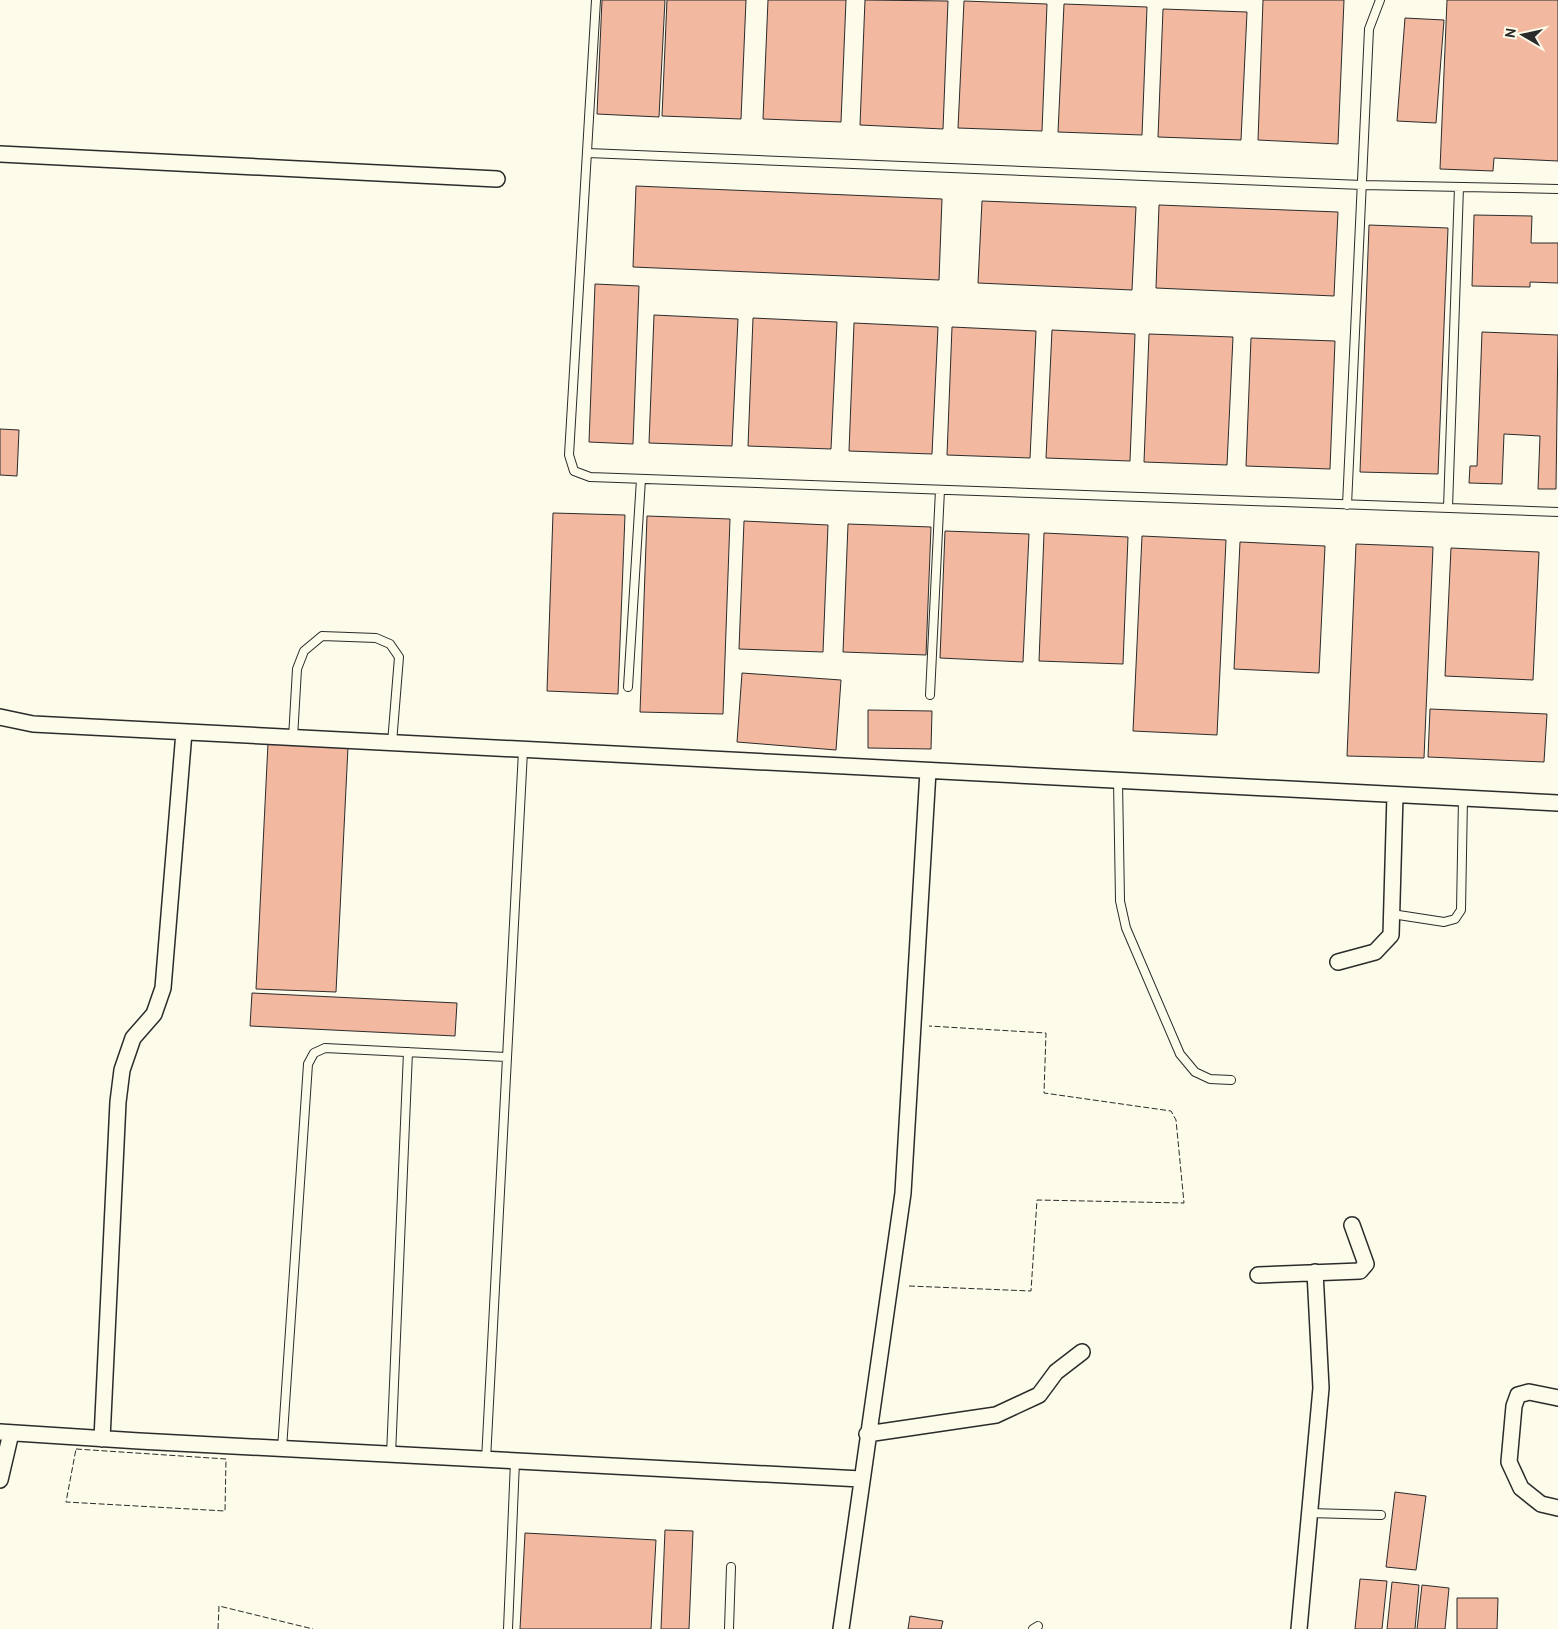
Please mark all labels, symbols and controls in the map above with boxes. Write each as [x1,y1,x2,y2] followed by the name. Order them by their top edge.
[1498,10,1548,60] north arrow
[1501,27,1520,39] text: N

